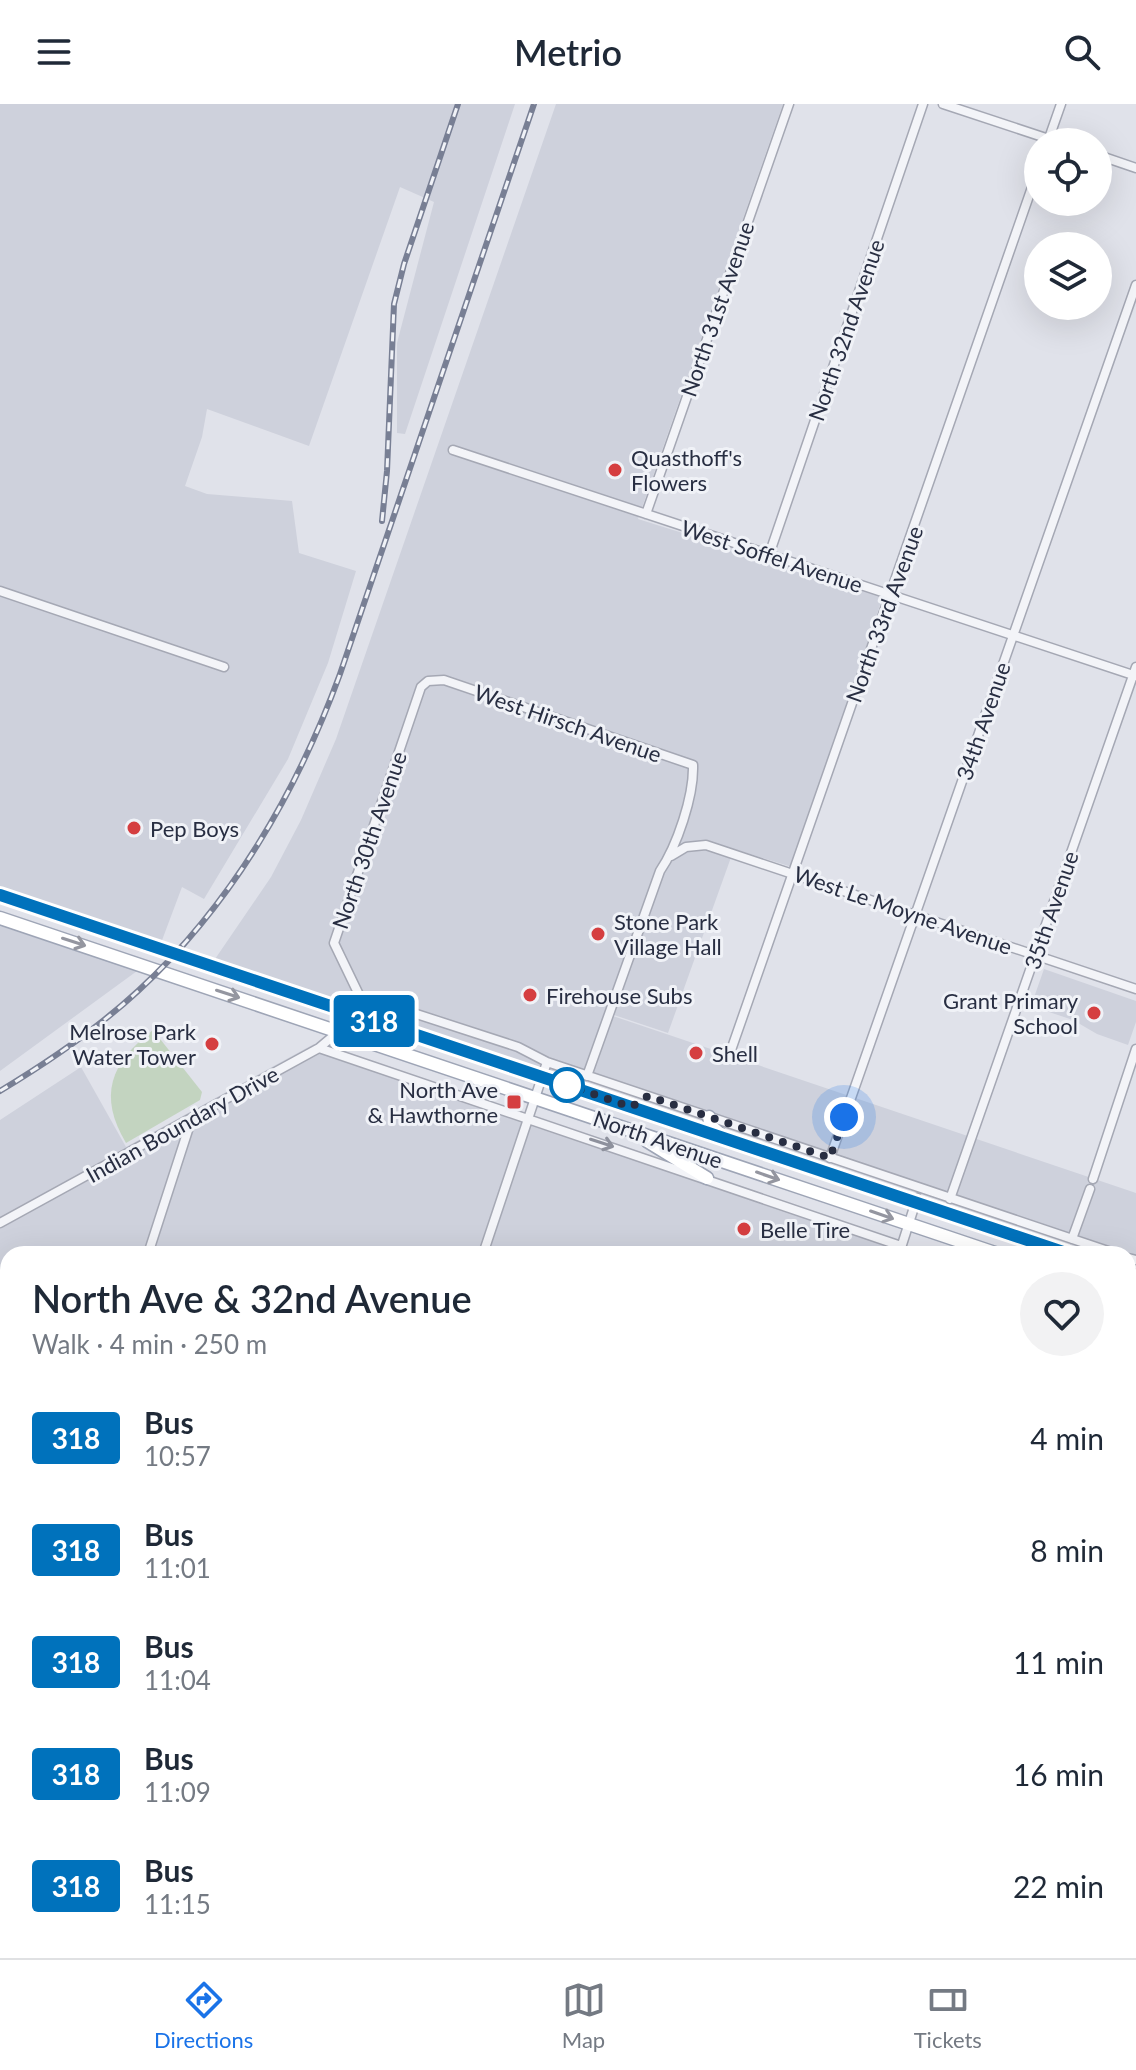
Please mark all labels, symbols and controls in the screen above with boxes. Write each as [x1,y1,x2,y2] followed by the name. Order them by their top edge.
[32,30,76,74] icon: menu
[514,30,622,74] text: Metrio
[1060,30,1104,74] icon: search
[1024,128,1112,320] map controls
[1024,128,1112,216] button: locate
[674,218,760,400] street label: North 31st Avenue
[1024,232,1112,320] button: layers
[802,236,890,424] street label: North 32nd Avenue
[631,444,742,496] place label: Quasthoff's Flowers
[606,461,624,479] marker: Quasthoff's Flowers
[678,514,866,598] street label: West Soffel Avenue
[840,522,928,706] street label: North 33rd Avenue
[950,658,1016,784] street label: 34th Avenue
[471,678,665,768] street label: West Hirsch Avenue
[326,748,412,932] street label: North 30th Avenue
[150,815,239,842] place label: Pep Boys
[125,819,143,837] marker: Pep Boys
[1018,847,1084,973] street label: 35th Avenue
[790,860,1016,960] street label: West Le Moyne Avenue
[614,908,722,960] place label: Stone Park Village Hall
[589,925,607,943] marker: Stone Park Village Hall
[61,936,86,951] one-way arrow
[546,982,692,1009] place label: Firehouse Subs
[521,986,539,1004] marker: Firehouse Subs
[215,987,240,1002] one-way arrow
[943,987,1079,1039] place label: Grant Primary School
[328,995,420,1047] line badge: 318
[350,1004,398,1038] text: 318
[1085,1004,1103,1022] marker: Grant Primary School
[69,1018,197,1070] place label: Melrose Park Water Tower
[203,1035,221,1053] marker: Melrose Park Water Tower
[712,1040,758,1067] place label: Shell
[687,1044,705,1062] marker: Shell
[81,1060,283,1188] street label: Indian Boundary Drive
[550,1068,584,1102] unlabelled marker
[368,1076,498,1128] place label: North Ave & Hawthorne
[505,1093,523,1111] marker: North Ave & Hawthorne
[824,1097,864,1137] your location
[590,1104,726,1174] street label: North Avenue
[589,1137,614,1152] one-way arrow
[755,1170,780,1185] one-way arrow
[869,1209,894,1224] one-way arrow
[760,1216,850,1243] place label: Belle Tire
[735,1220,753,1238] marker: Belle Tire
[1020,1272,1104,1356] button: heart
[32,1275,472,1321] text: North Ave & 32nd Avenue
[32,1328,267,1360] text: Walk · 4 min · 250 m
[144,1404,194,1440] text: Bus
[1030,1420,1104,1456] text: 4 min
[52,1421,100,1455] text: 318
[144,1440,211,1472] text: 10:57
[144,1516,194,1552] text: Bus
[1030,1532,1104,1568] text: 8 min
[52,1533,100,1567] text: 318
[144,1552,211,1584] text: 11:01
[144,1628,194,1664] text: Bus
[1013,1644,1104,1680] text: 11 min
[52,1645,100,1679] text: 318
[144,1664,211,1696] text: 11:04
[144,1740,194,1776] text: Bus
[1013,1756,1104,1792] text: 16 min
[52,1757,100,1791] text: 318
[144,1776,211,1808] text: 11:09
[144,1852,194,1888] text: Bus
[1013,1868,1104,1904] text: 22 min
[52,1869,100,1903] text: 318
[144,1888,211,1920] text: 11:15
[154,1978,253,2053] tab: Directions
[562,1978,606,2053] tab: Map
[914,1978,982,2053] tab: Tickets

